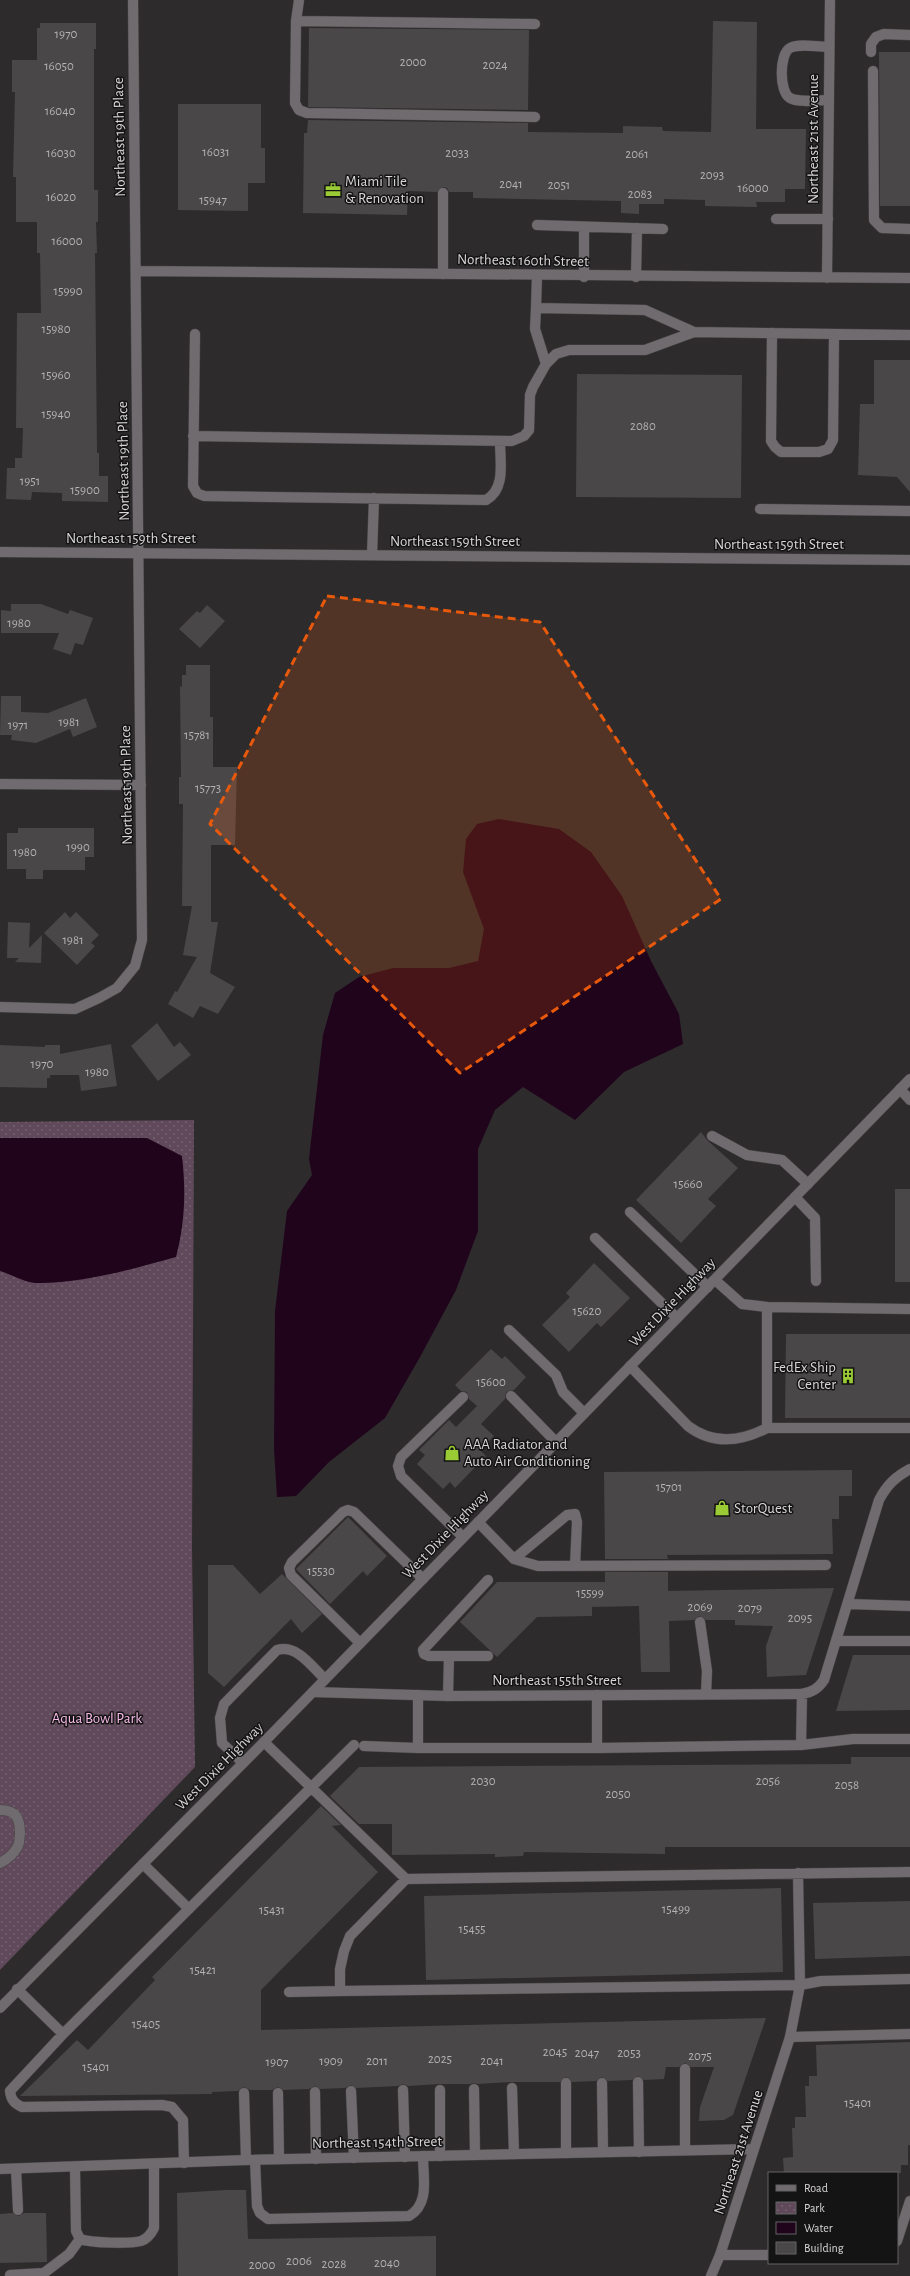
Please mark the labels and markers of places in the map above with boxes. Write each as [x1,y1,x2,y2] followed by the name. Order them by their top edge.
[345,174,424,206] place label: Miami Tile & Renovation
[324,181,342,199] office icon: Miami Tile & Renovation
[773,1360,836,1392] place label: FedEx Ship Center
[839,1367,857,1385] building icon: FedEx Ship Center
[464,1437,591,1469] place label: AAA Radiator and Auto Air Conditioning
[443,1444,461,1462] shop icon: AAA Radiator and Auto Air Conditioning
[713,1499,731,1517] shop icon: StorQuest
[734,1501,792,1516] place label: StorQuest

